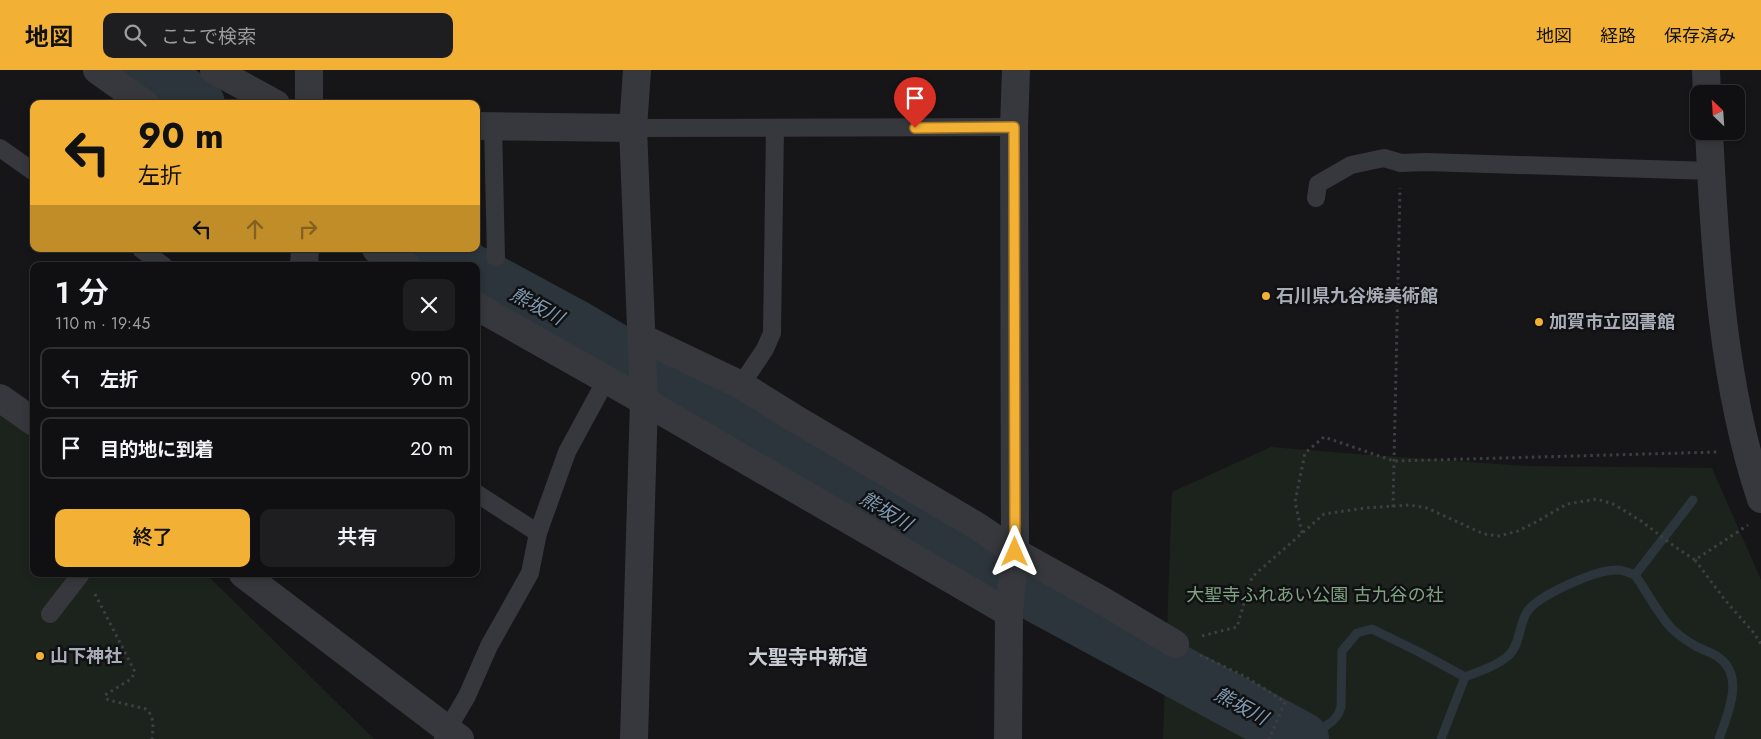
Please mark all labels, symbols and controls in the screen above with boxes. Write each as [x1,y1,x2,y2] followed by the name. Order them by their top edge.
[103,13,453,58] search box
[25,19,73,54] text: 地図
[121,21,149,49] icon: search
[161,23,256,50] text: ここで検索
[1536,23,1572,49] text: 地図
[1600,23,1636,49] text: 経路
[1664,23,1736,49] text: 保存済み
[894,77,936,128] pin
[901,84,929,112] icon: arrive
[1690,85,1745,140] north arrow
[1690,85,1745,140] map controls
[138,111,224,161] text: 90 m
[55,120,120,185] icon: left
[138,159,182,191] text: 左折
[188,215,216,243] icon: left
[241,215,269,243] icon: ahead
[294,215,322,243] icon: right
[55,271,109,314] text: 1 分
[403,279,455,331] button: close
[505,281,570,332] water label: 熊坂川
[1276,283,1438,309] place label: 石川県九谷焼美術館
[1260,290,1272,302] marker: 石川県九谷焼美術館
[1549,309,1675,335] place label: 加賀市立図書館
[55,312,150,335] text: 110 m · 19:45
[1533,316,1545,328] marker: 加賀市立図書館
[57,364,85,392] icon: left
[410,365,453,392] text: 90 m
[100,366,138,393] text: 左折
[57,434,85,462] icon: arrive
[410,435,453,462] text: 20 m
[100,436,214,463] text: 目的地に到着
[855,485,919,538] water label: 熊坂川
[55,509,250,567] button: 終了
[260,509,455,567] button: 共有
[988,525,1040,577] position arrow
[1186,582,1444,608] park label: 大聖寺ふれあい公園 古九谷の社
[50,643,122,669] place label: 山下神社
[748,643,868,672] district label: 大聖寺中新道
[34,650,46,662] marker: 山下神社
[1209,681,1274,732] water label: 熊坂川

